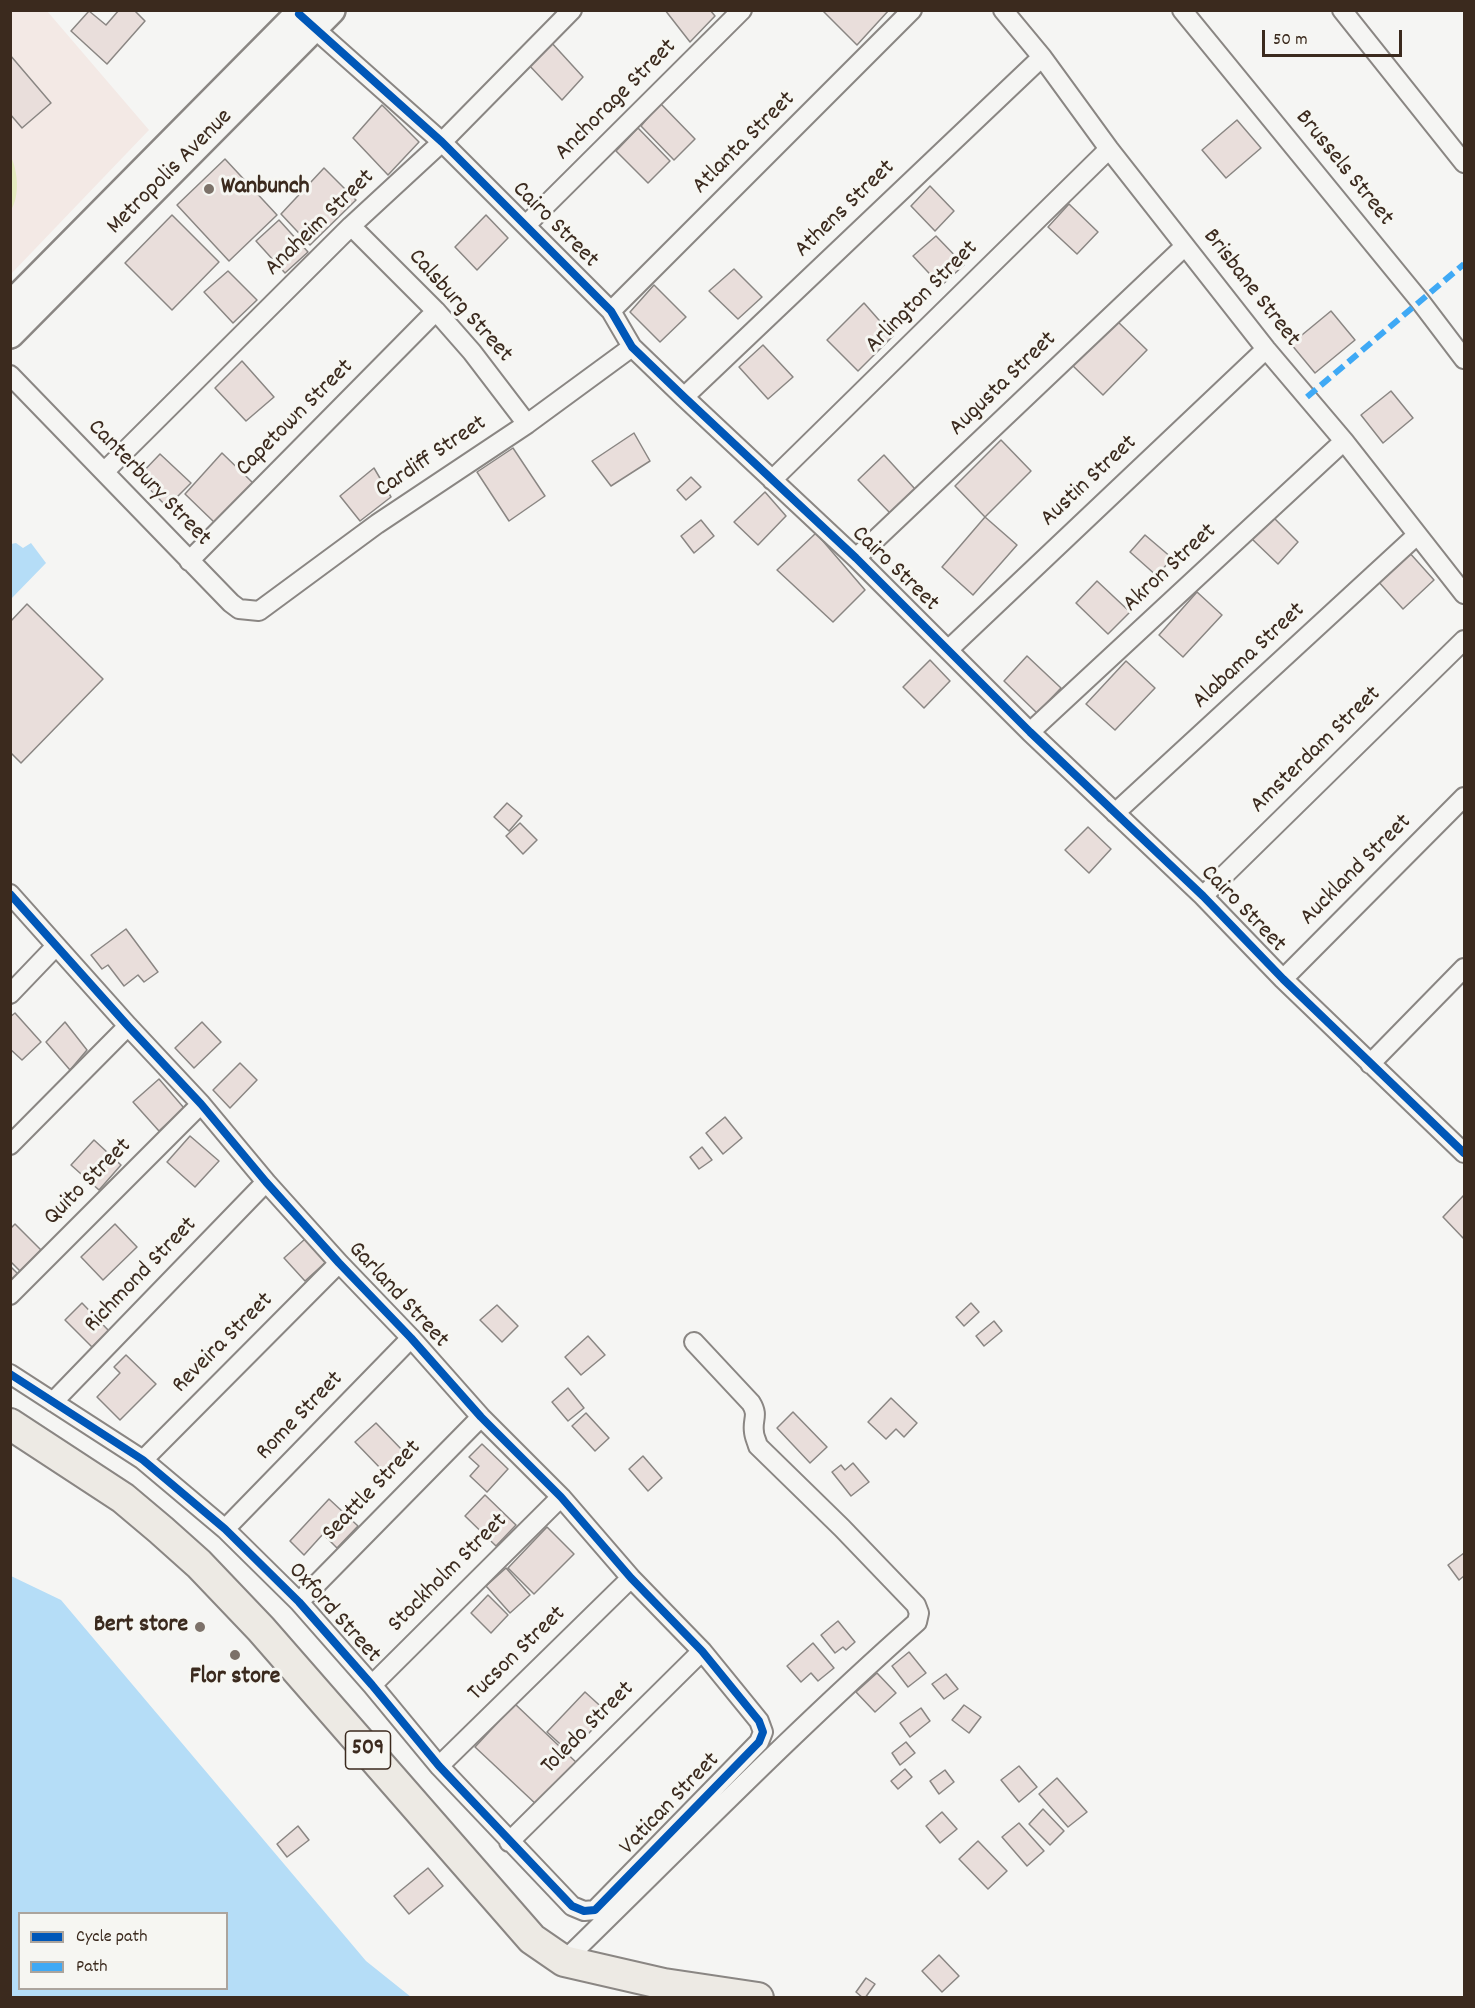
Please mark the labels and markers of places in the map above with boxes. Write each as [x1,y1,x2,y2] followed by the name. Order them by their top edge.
[221,175,310,203] place label: Wanbunch
[202,182,216,196] marker: Wanbunch
[94,1613,188,1641] place label: Bert store
[193,1620,207,1634] marker: Bert store
[228,1648,242,1662] marker: Flor store
[190,1665,280,1693] place label: Flor store

